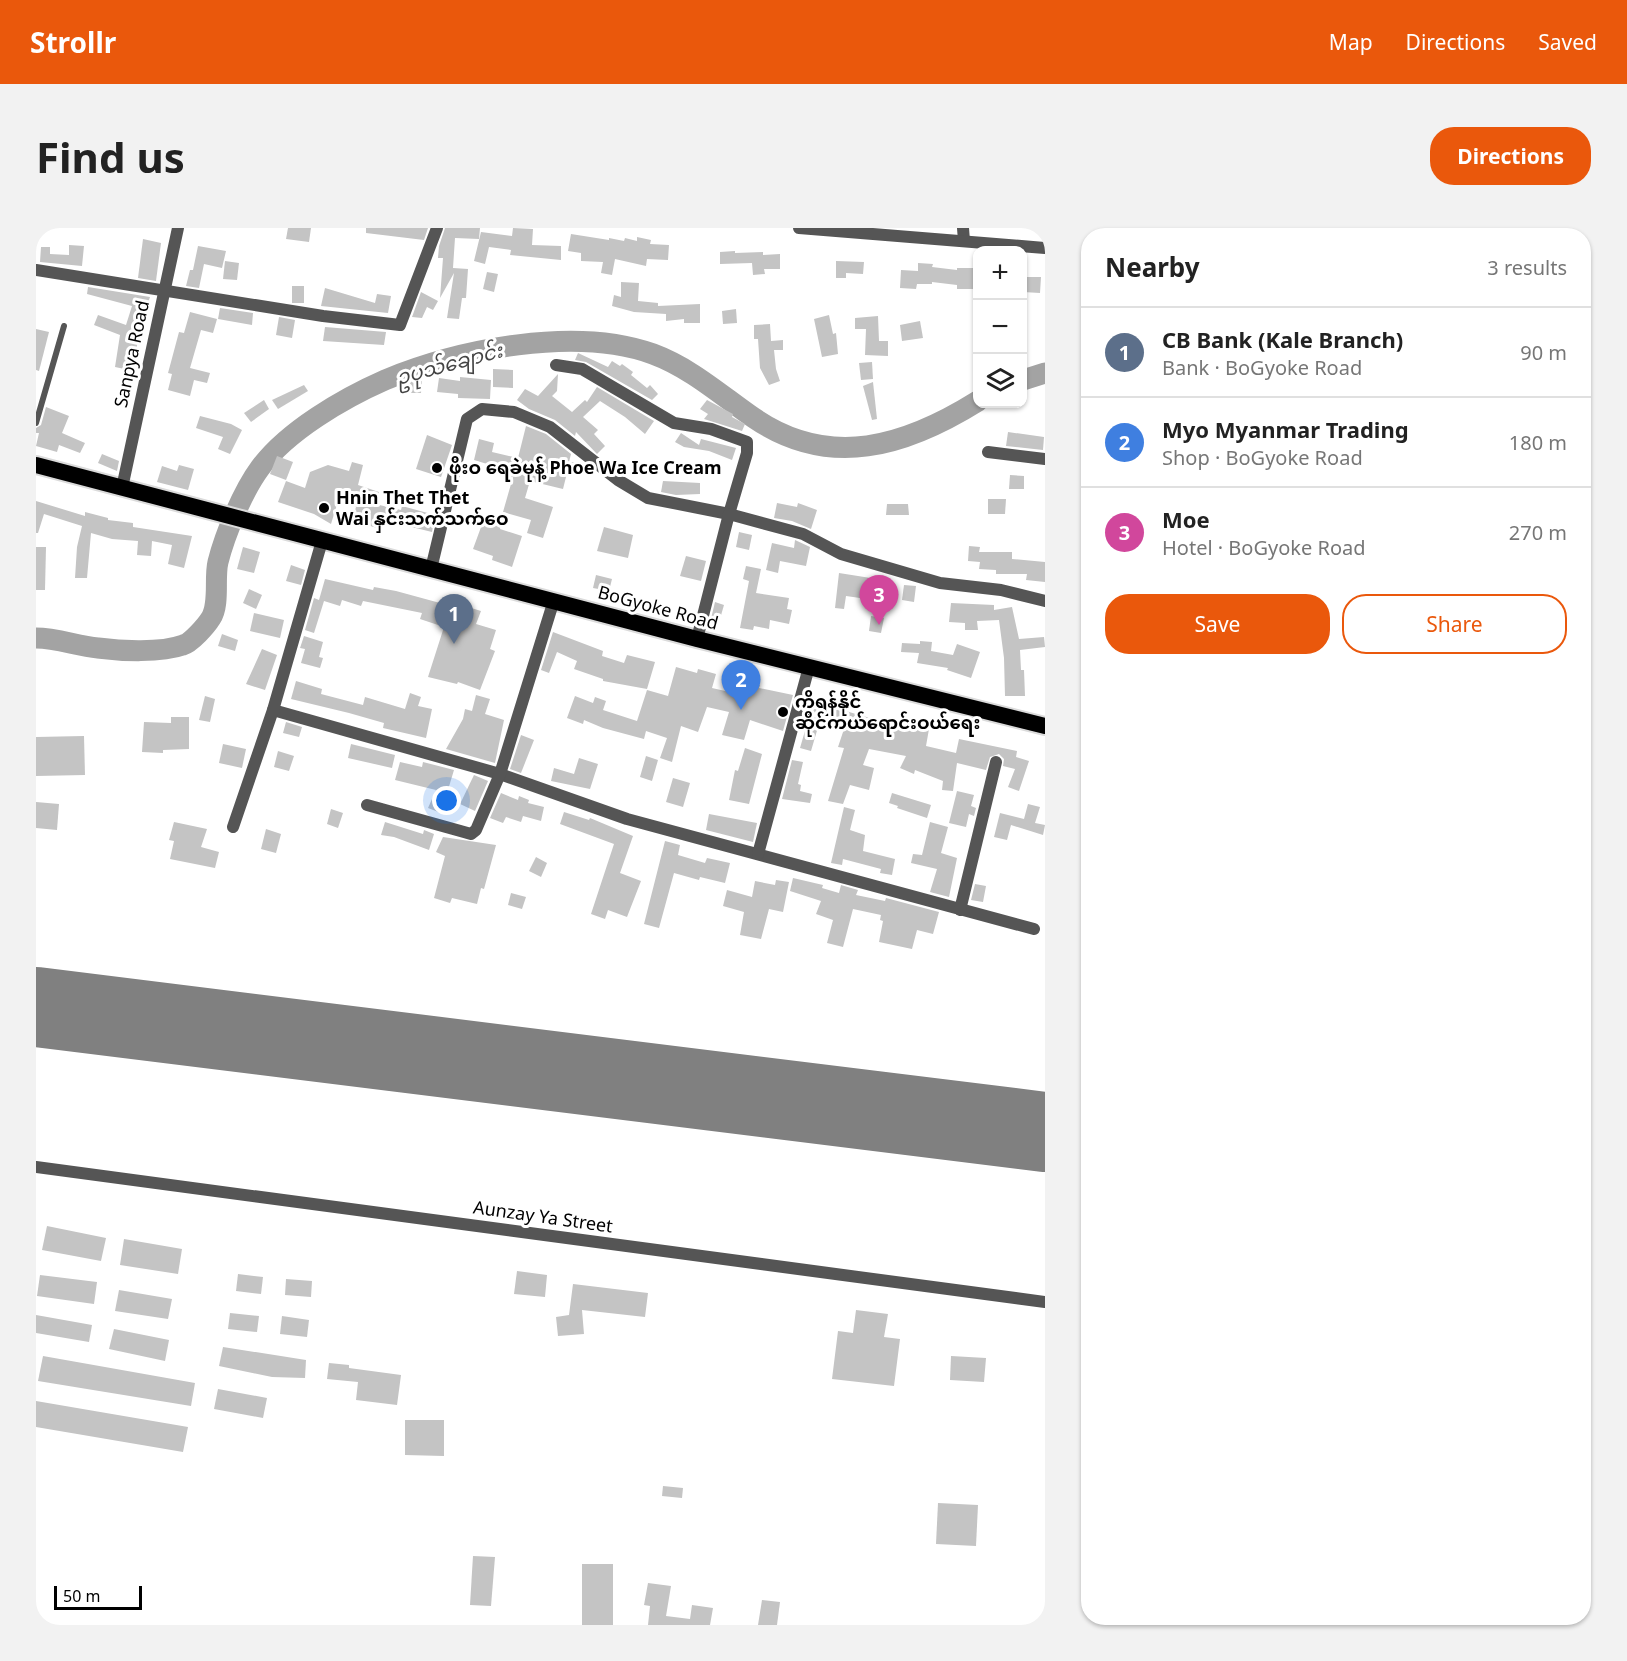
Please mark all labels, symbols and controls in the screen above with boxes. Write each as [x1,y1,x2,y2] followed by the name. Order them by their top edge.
[30,23,116,61] text: Strollr
[1329,28,1373,56] text: Map
[1406,28,1505,56] text: Directions
[1538,28,1597,56] text: Saved
[1430,127,1591,185] button: Directions
[36,128,185,185] text: Find us
[973,246,1027,408] map controls
[973,246,1027,300] button: +
[1105,249,1200,285] text: Nearby
[1487,254,1567,281] text: 3 results
[108,298,154,410] street label: Sanpya Road
[973,300,1027,354] button: −
[1162,324,1403,354] text: CB Bank (Kale Branch)
[393,336,507,395] water label: ဥပုသ်ချောင်း
[1119,339,1130,366] text: 1
[1520,339,1567,366] text: 90 m
[973,354,1027,408] button: layers
[1162,354,1362,381] text: Bank · BoGyoke Road
[1162,414,1409,444] text: Myo Myanmar Trading
[1119,429,1130,456] text: 2
[1509,429,1567,456] text: 180 m
[1162,444,1363,471] text: Shop · BoGyoke Road
[449,455,722,482] place label: ဖိုးဝ ရေခဲမုန့် Phoe Wa Ice Cream
[430,461,444,475] marker: ဖိုးဝ ရေခဲမုန့် Phoe Wa Ice Cream
[336,485,509,533] place label: Hnin Thet Thet Wai နှင်းသက်သက်ဝေ
[317,501,331,515] marker: Hnin Thet Thet Wai နှင်းသက်သက်ဝေ
[1162,504,1210,534] text: Moe
[1119,519,1130,546] text: 3
[1509,519,1567,546] text: 270 m
[1162,534,1366,561] text: Hotel · BoGyoke Road
[860,576,898,625] pin: 3
[596,579,721,635] street label: BoGyoke Road
[434,594,474,644] pin: 1
[1105,594,1330,654] button: Save
[1342,594,1567,654] button: Share
[722,660,760,710] pin: 2
[795,689,980,737] place label: ကိုရန်နိုင် ဆိုင်ကယ်ရောင်းဝယ်ရေး
[776,705,790,719] marker: ကိုရန်နိုင် ဆိုင်ကယ်ရောင်းဝယ်ရေး
[432,786,461,815] your location
[472,1194,615,1238] street label: Aunzay Ya Street
[54,1583,142,1610] scale bar
[63,1585,100,1607] text: 50 m

